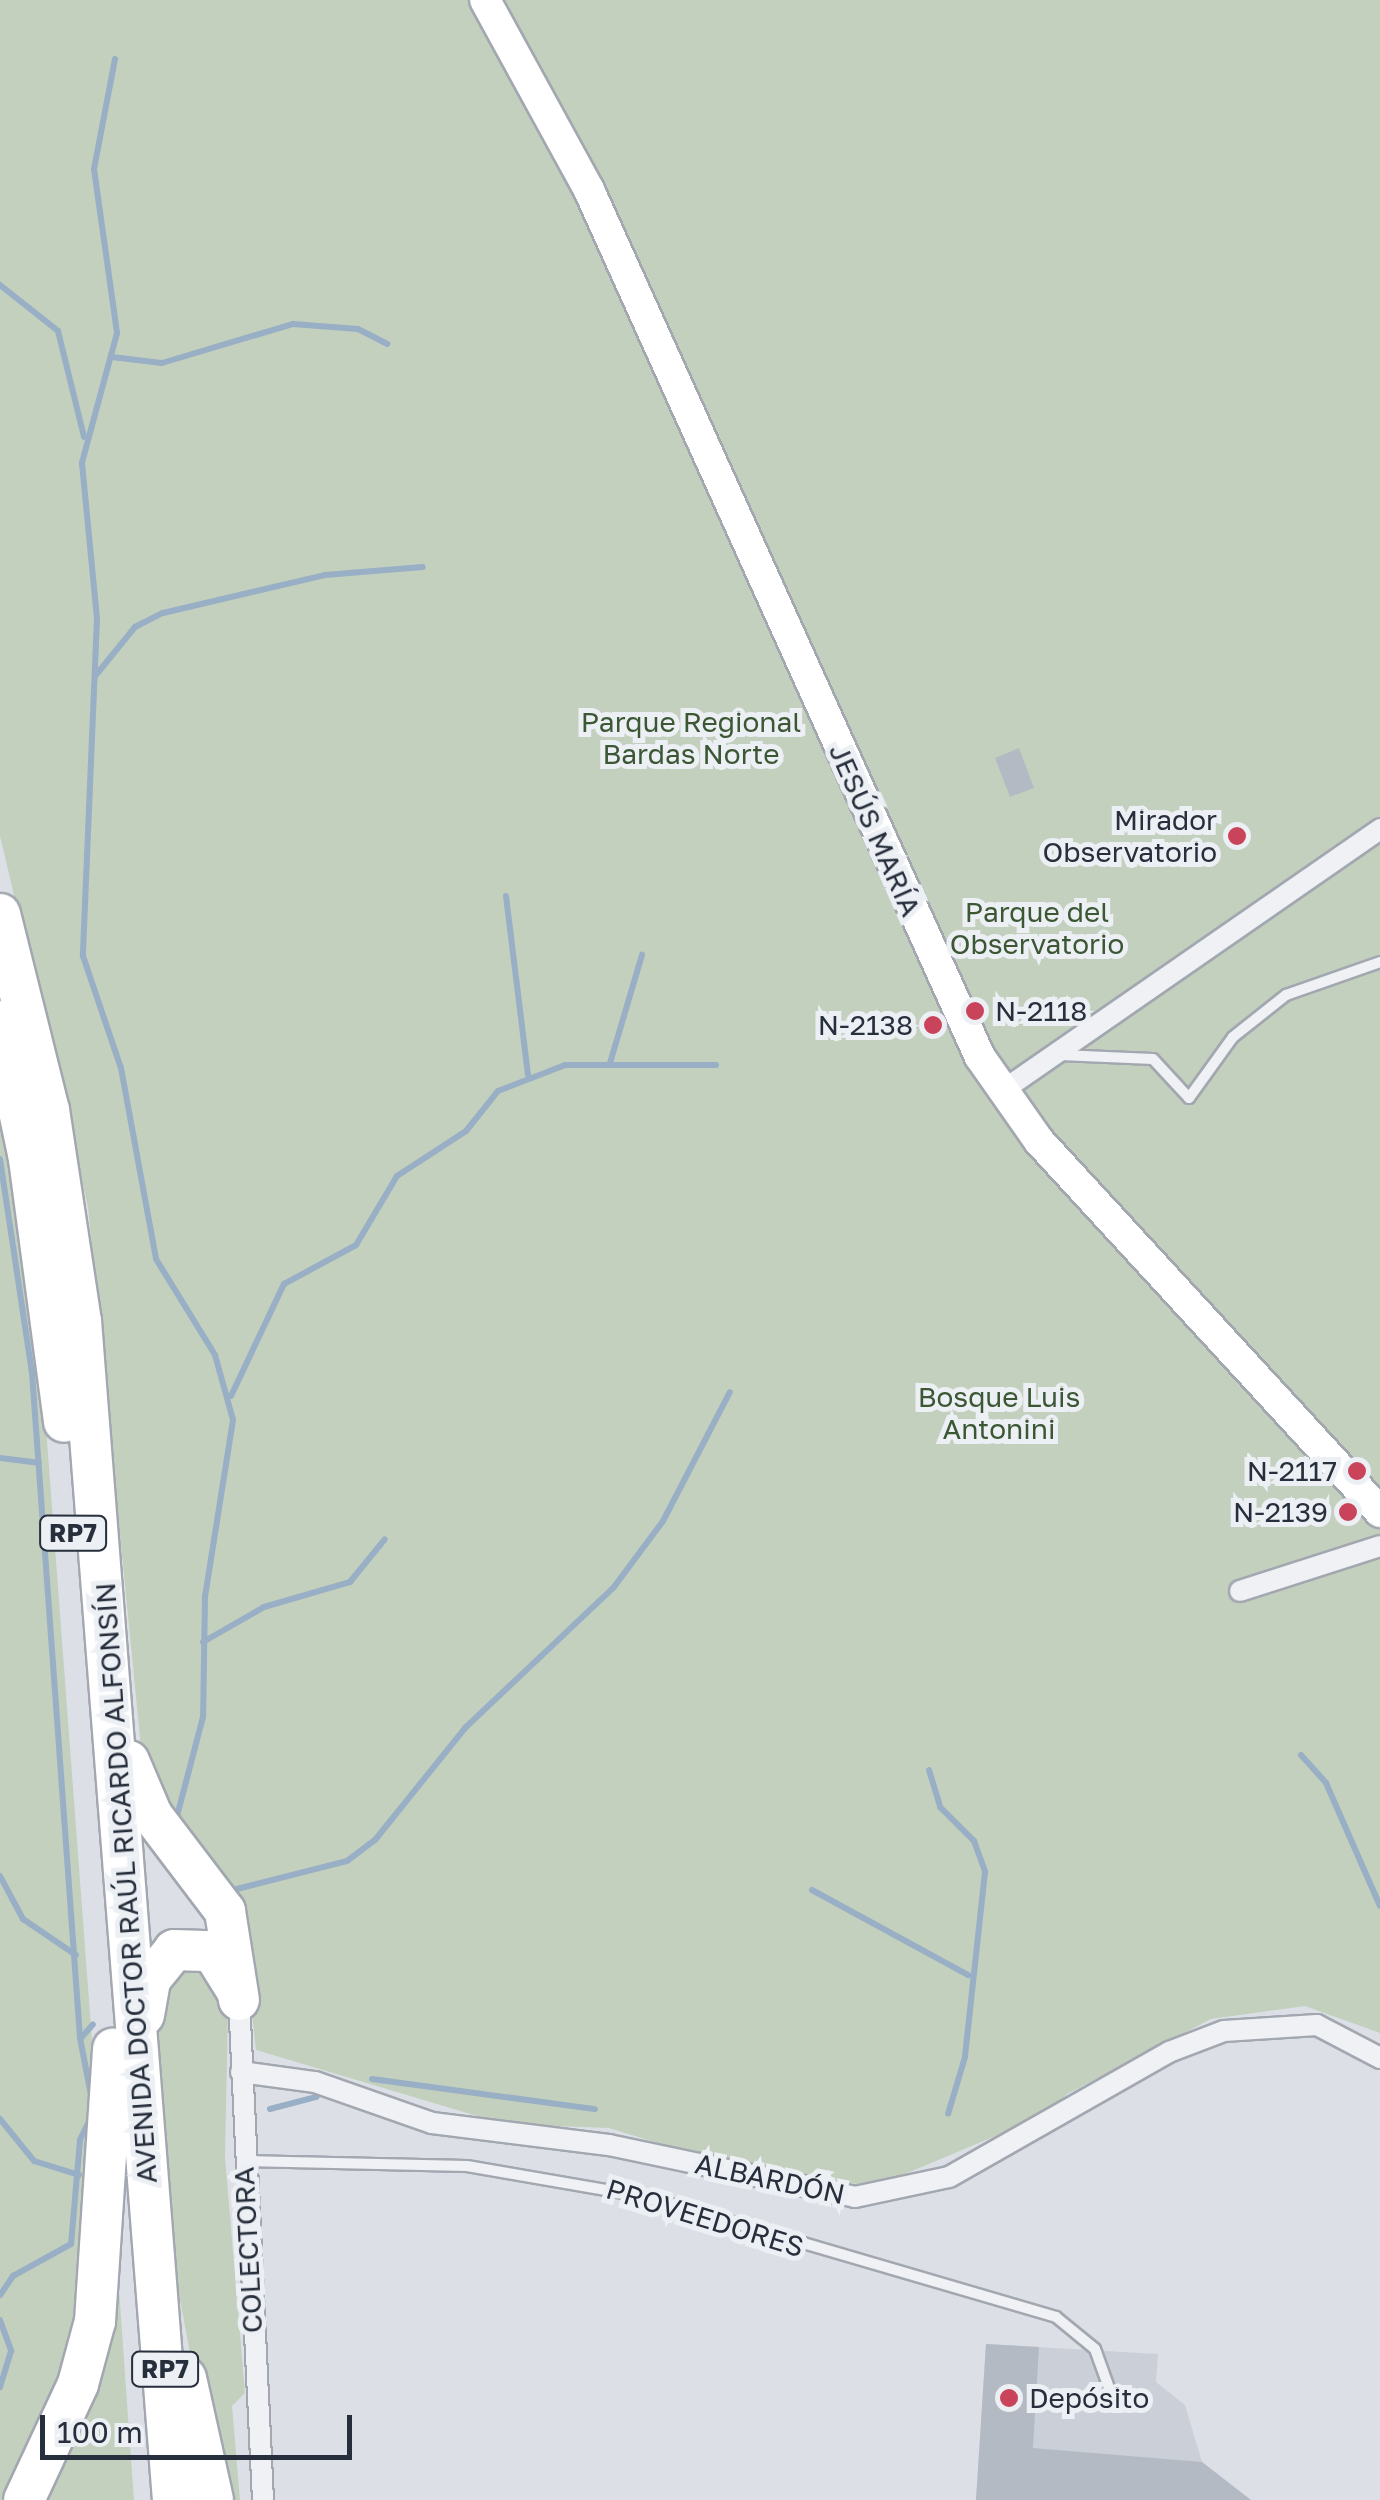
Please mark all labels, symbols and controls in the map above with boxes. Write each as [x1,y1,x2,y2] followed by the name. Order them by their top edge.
[581,705,801,771] park label: Parque Regional Bardas Norte
[822,739,928,921] street label: JESÚS MARÍA
[1043,803,1217,869] place label: Mirador Observatorio
[1226,825,1248,847] marker: Mirador Observatorio
[950,895,1124,961] park label: Parque del Observatorio
[995,994,1087,1028] place label: N-2118
[964,1000,986,1022] marker: N-2118
[818,1008,913,1042] place label: N-2138
[922,1014,944,1036] marker: N-2138
[918,1380,1080,1446] park label: Bosque Luis Antonini
[1247,1454,1337,1488] place label: N-2117
[1346,1460,1368,1482] marker: N-2117
[1233,1495,1328,1529] place label: N-2139
[1337,1501,1359,1523] marker: N-2139
[38,1513,108,1553] road number: RP7
[88,1581,164,2185] street label: AVENIDA DOCTOR RAÚL RICARDO ALFONSÍN
[692,2147,848,2211] street label: ALBARDÓN
[227,2166,269,2334] street label: COLECTORA
[602,2172,808,2264] street label: PROVEEDORES
[130,2349,200,2389] road number: RP7
[1029,2381,1149,2415] place label: Depósito
[998,2387,1020,2409] marker: Depósito
[45,2395,358,2457] scale bar
[57,2414,143,2450] text: 100 m

